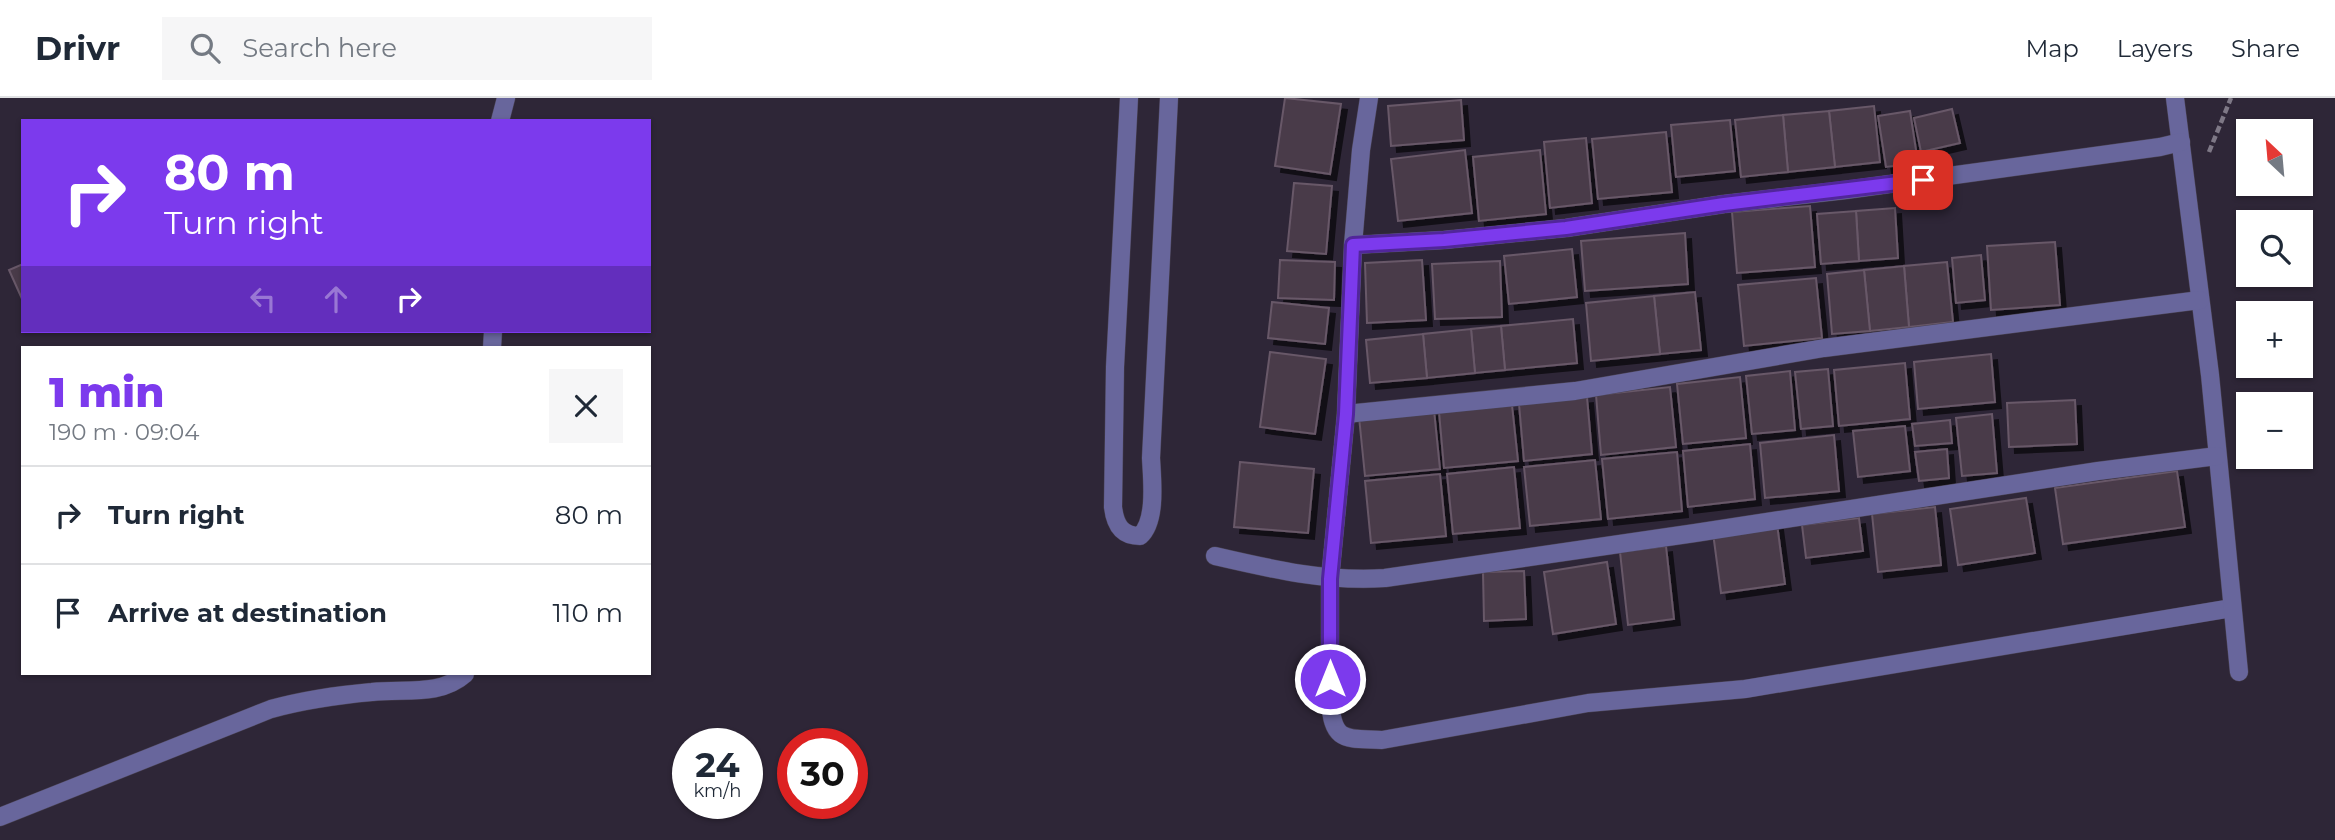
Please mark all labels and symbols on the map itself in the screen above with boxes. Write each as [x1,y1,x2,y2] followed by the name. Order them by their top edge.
[2236,119,2314,196] north arrow
[1893,150,1953,210] pin
[1293,642,1367,716] position arrow
[777,728,868,819] speed limit sign: 30

